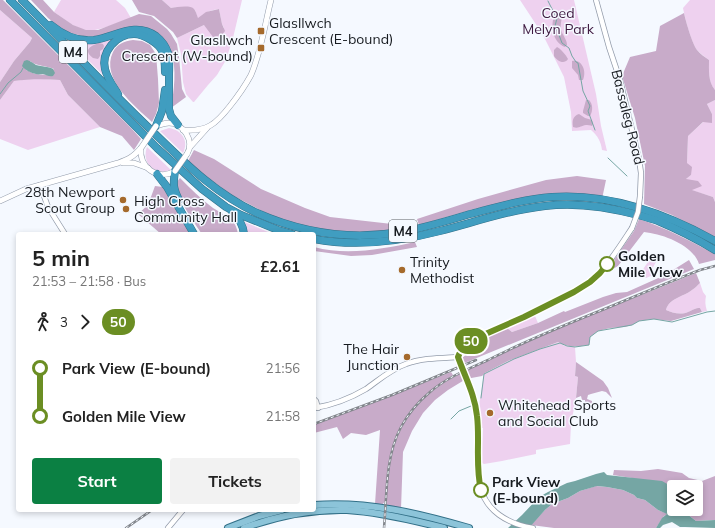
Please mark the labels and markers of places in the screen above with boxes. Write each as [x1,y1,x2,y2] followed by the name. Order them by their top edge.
[269,14,394,48] place label: Glasllwch Crescent (E-bound)
[256,26,266,36] marker: Glasllwch Crescent (E-bound)
[121,31,253,65] place label: Glasllwch Crescent (W-bound)
[256,43,266,53] marker: Glasllwch Crescent (W-bound)
[25,183,115,217] place label: 28th Newport Scout Group
[134,192,237,226] place label: High Cross Community Hall
[118,195,128,205] marker: 28th Newport Scout Group
[121,204,131,214] marker: High Cross Community Hall
[618,247,683,281] place label: Golden Mile View
[410,253,474,287] place label: Trinity Methodist
[599,256,615,272] marker: Golden Mile View
[397,265,407,275] marker: Trinity Methodist
[344,340,400,374] place label: The Hair Junction
[402,352,412,362] marker: The Hair Junction
[498,396,616,430] place label: Whitehead Sports and Social Club
[485,408,495,418] marker: Whitehead Sports and Social Club
[492,473,561,507] place label: Park View (E-bound)
[473,482,489,498] marker: Park View (E-bound)

